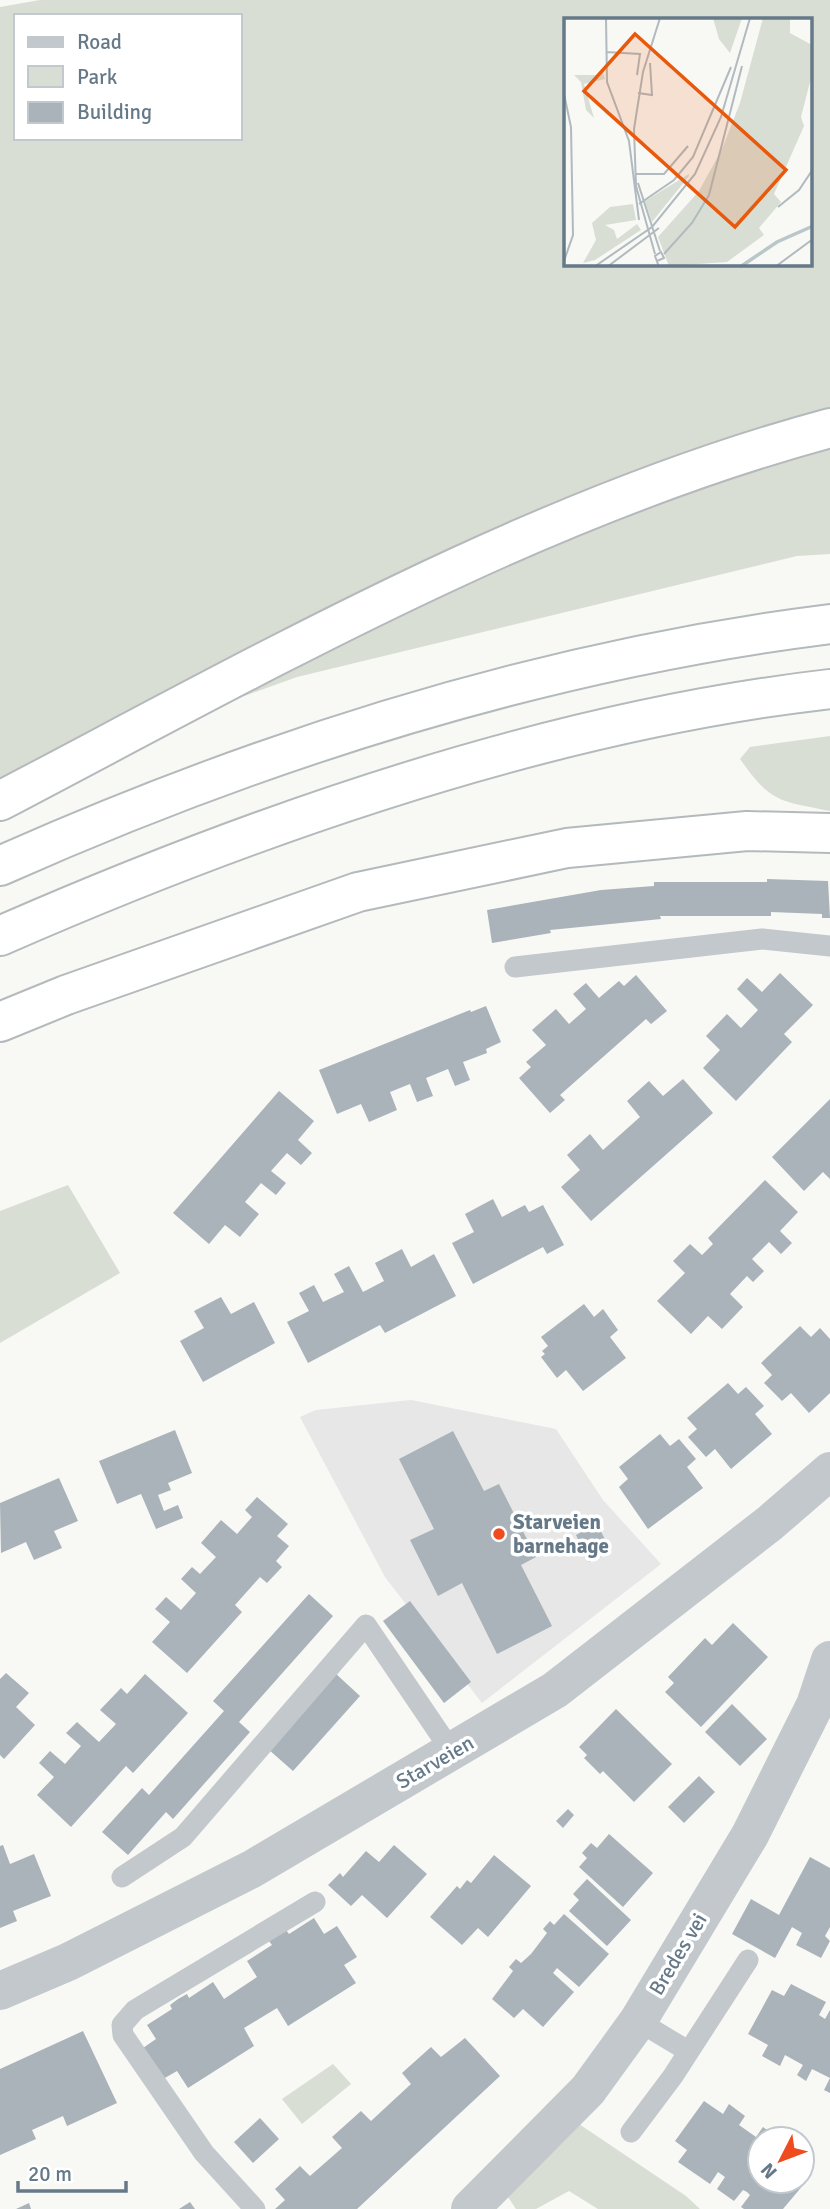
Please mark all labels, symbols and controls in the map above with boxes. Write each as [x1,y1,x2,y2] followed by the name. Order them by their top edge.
[14,14,242,140] legend
[564,18,812,266] inset map
[77,29,122,55] text: Road
[77,64,118,90] text: Park
[77,99,152,125] text: Building
[513,1509,609,1559] place label: Starveien barnehage
[491,1526,507,1542] marker: Starveien barnehage
[391,1729,479,1795] street label: Starveien
[643,1908,713,2000] street label: Bredes vei
[746,2125,816,2195] north arrow
[18,2150,126,2194] scale bar
[756,2158,782,2184] text: N
[28,2161,72,2187] text: 20 m

